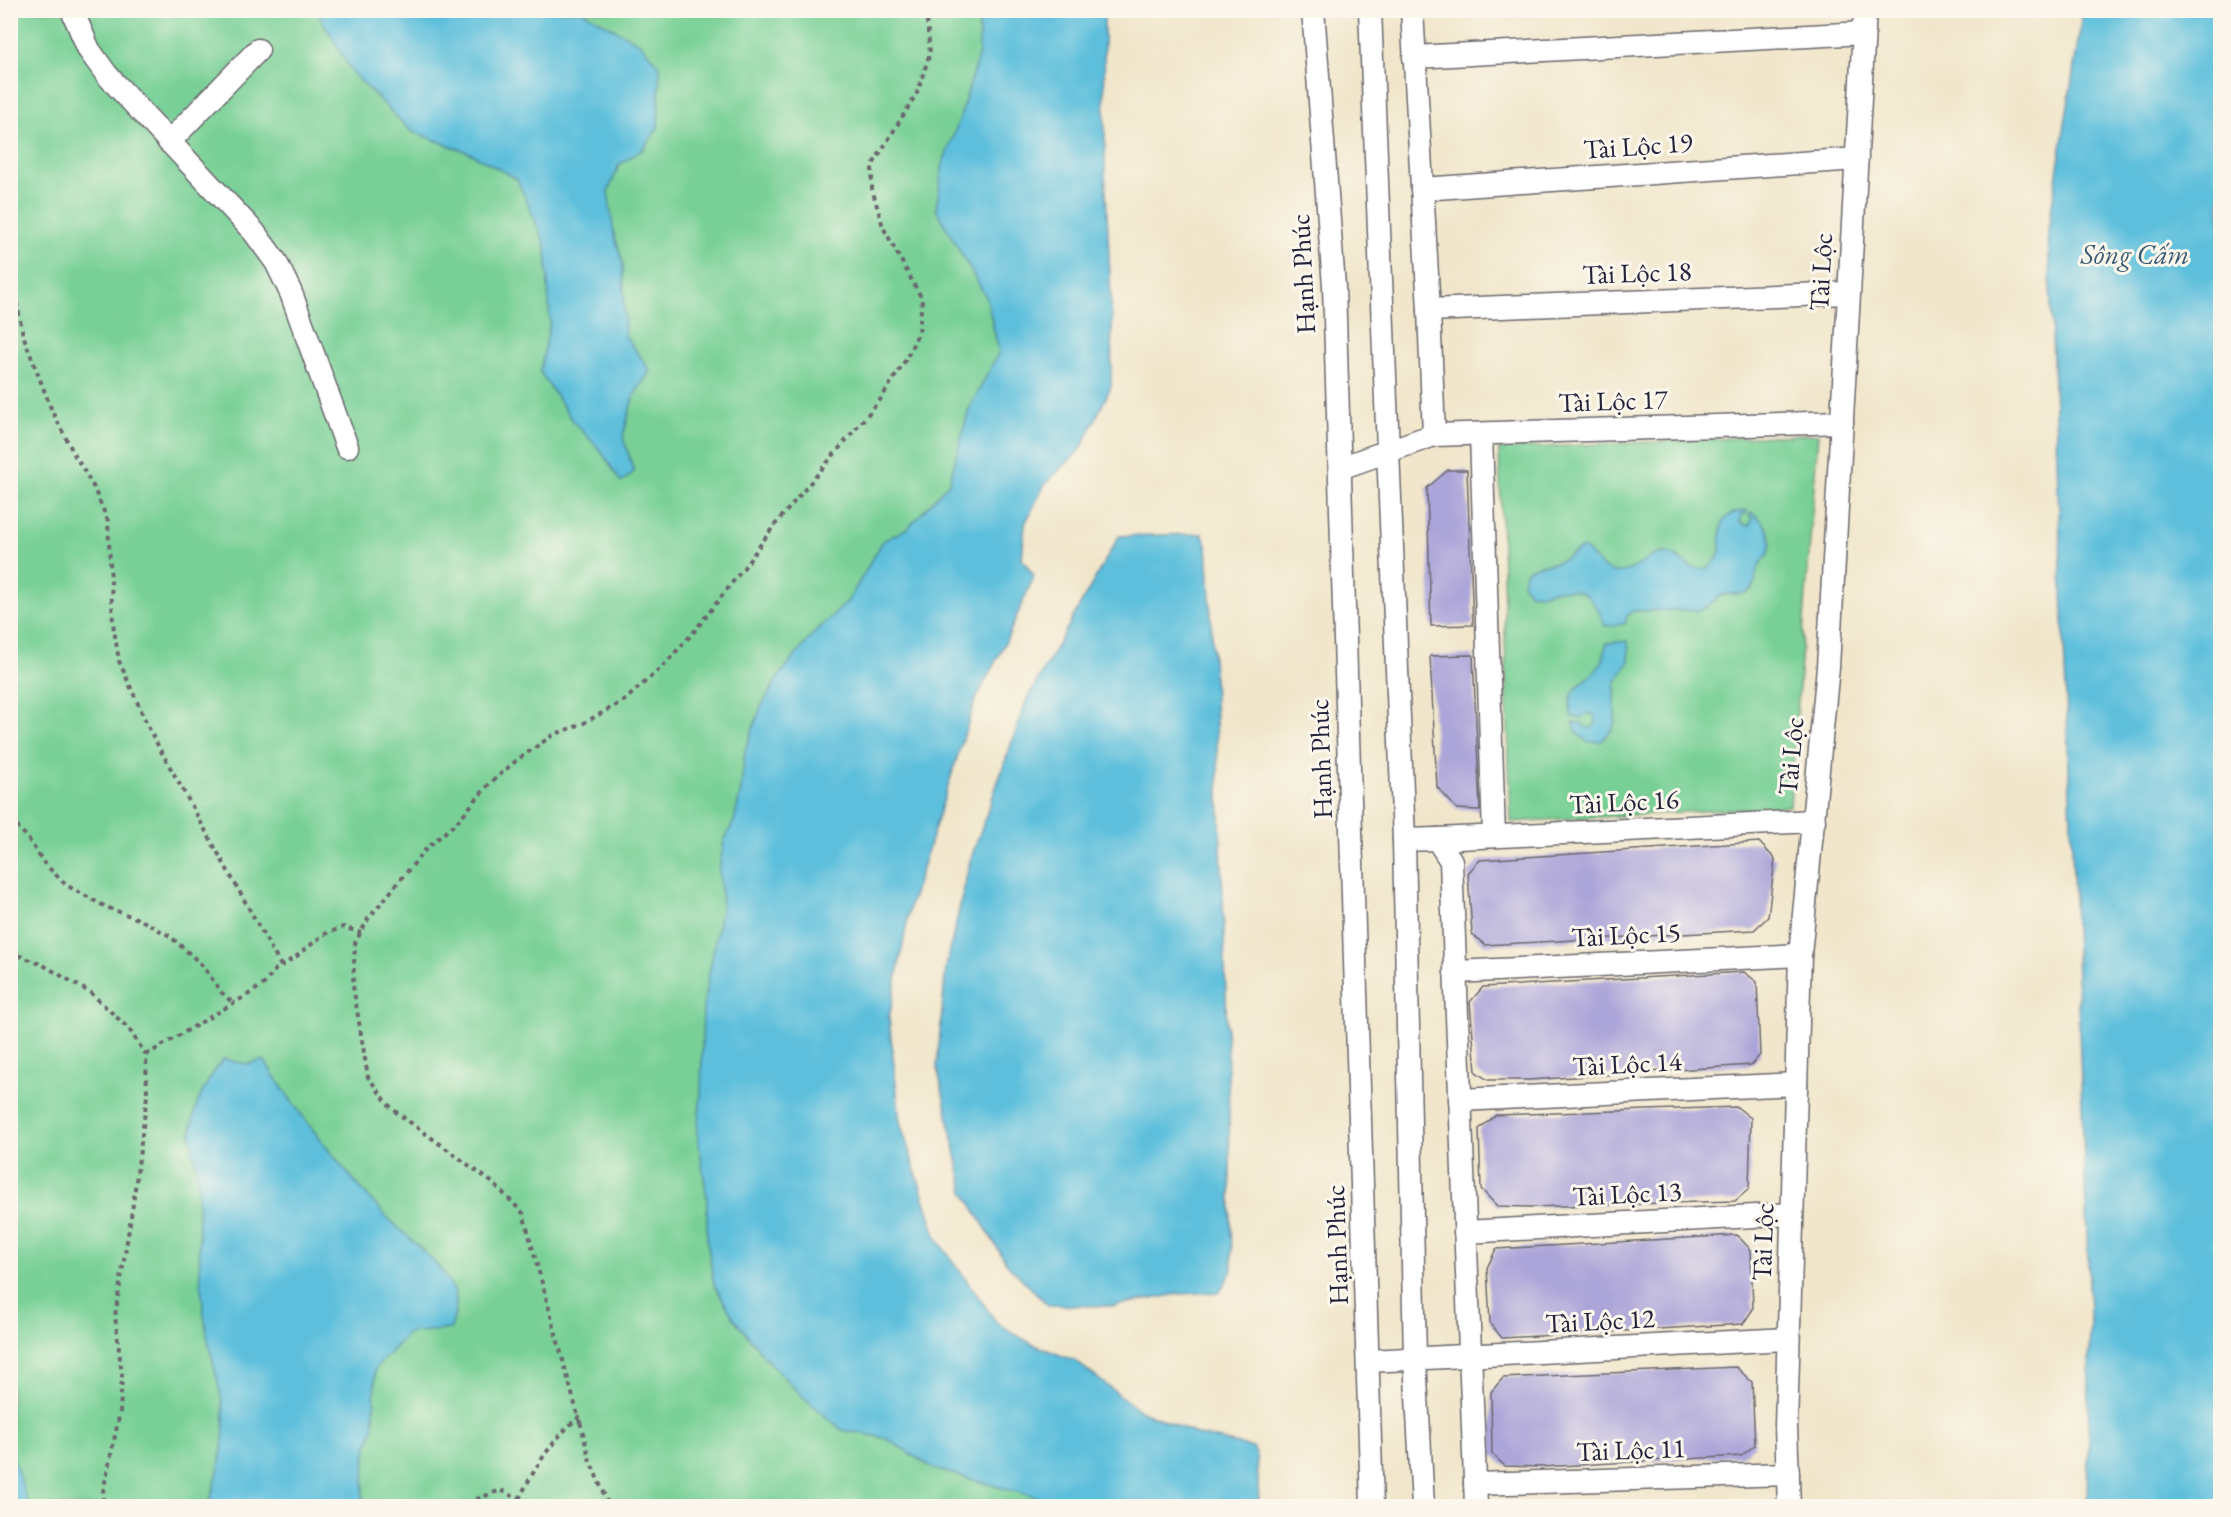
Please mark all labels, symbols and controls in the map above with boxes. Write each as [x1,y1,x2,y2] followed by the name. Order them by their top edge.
[1582,124,1694,167] street label: Tài Lộc 19
[1282,213,1323,335] street label: Hạnh Phúc
[1801,232,1840,312] street label: Tài Lộc
[2080,236,2189,272] water label: Sông Cấm
[1582,253,1692,292] street label: Tài Lộc 18
[1558,381,1669,420] street label: Tài Lộc 17
[1301,698,1340,820] street label: Hạnh Phúc
[1770,715,1811,796] street label: Tài Lộc
[1568,781,1680,822] street label: Tài Lộc 16
[1570,914,1682,955] street label: Tài Lộc 15
[1571,1043,1684,1084] street label: Tài Lộc 14
[1571,1173,1683,1214] street label: Tài Lộc 13
[1317,1184,1356,1306] street label: Hạnh Phúc
[1744,1202,1781,1282] street label: Tài Lộc
[1544,1300,1656,1341] street label: Tài Lộc 12
[1576,1430,1686,1469] street label: Tài Lộc 11

